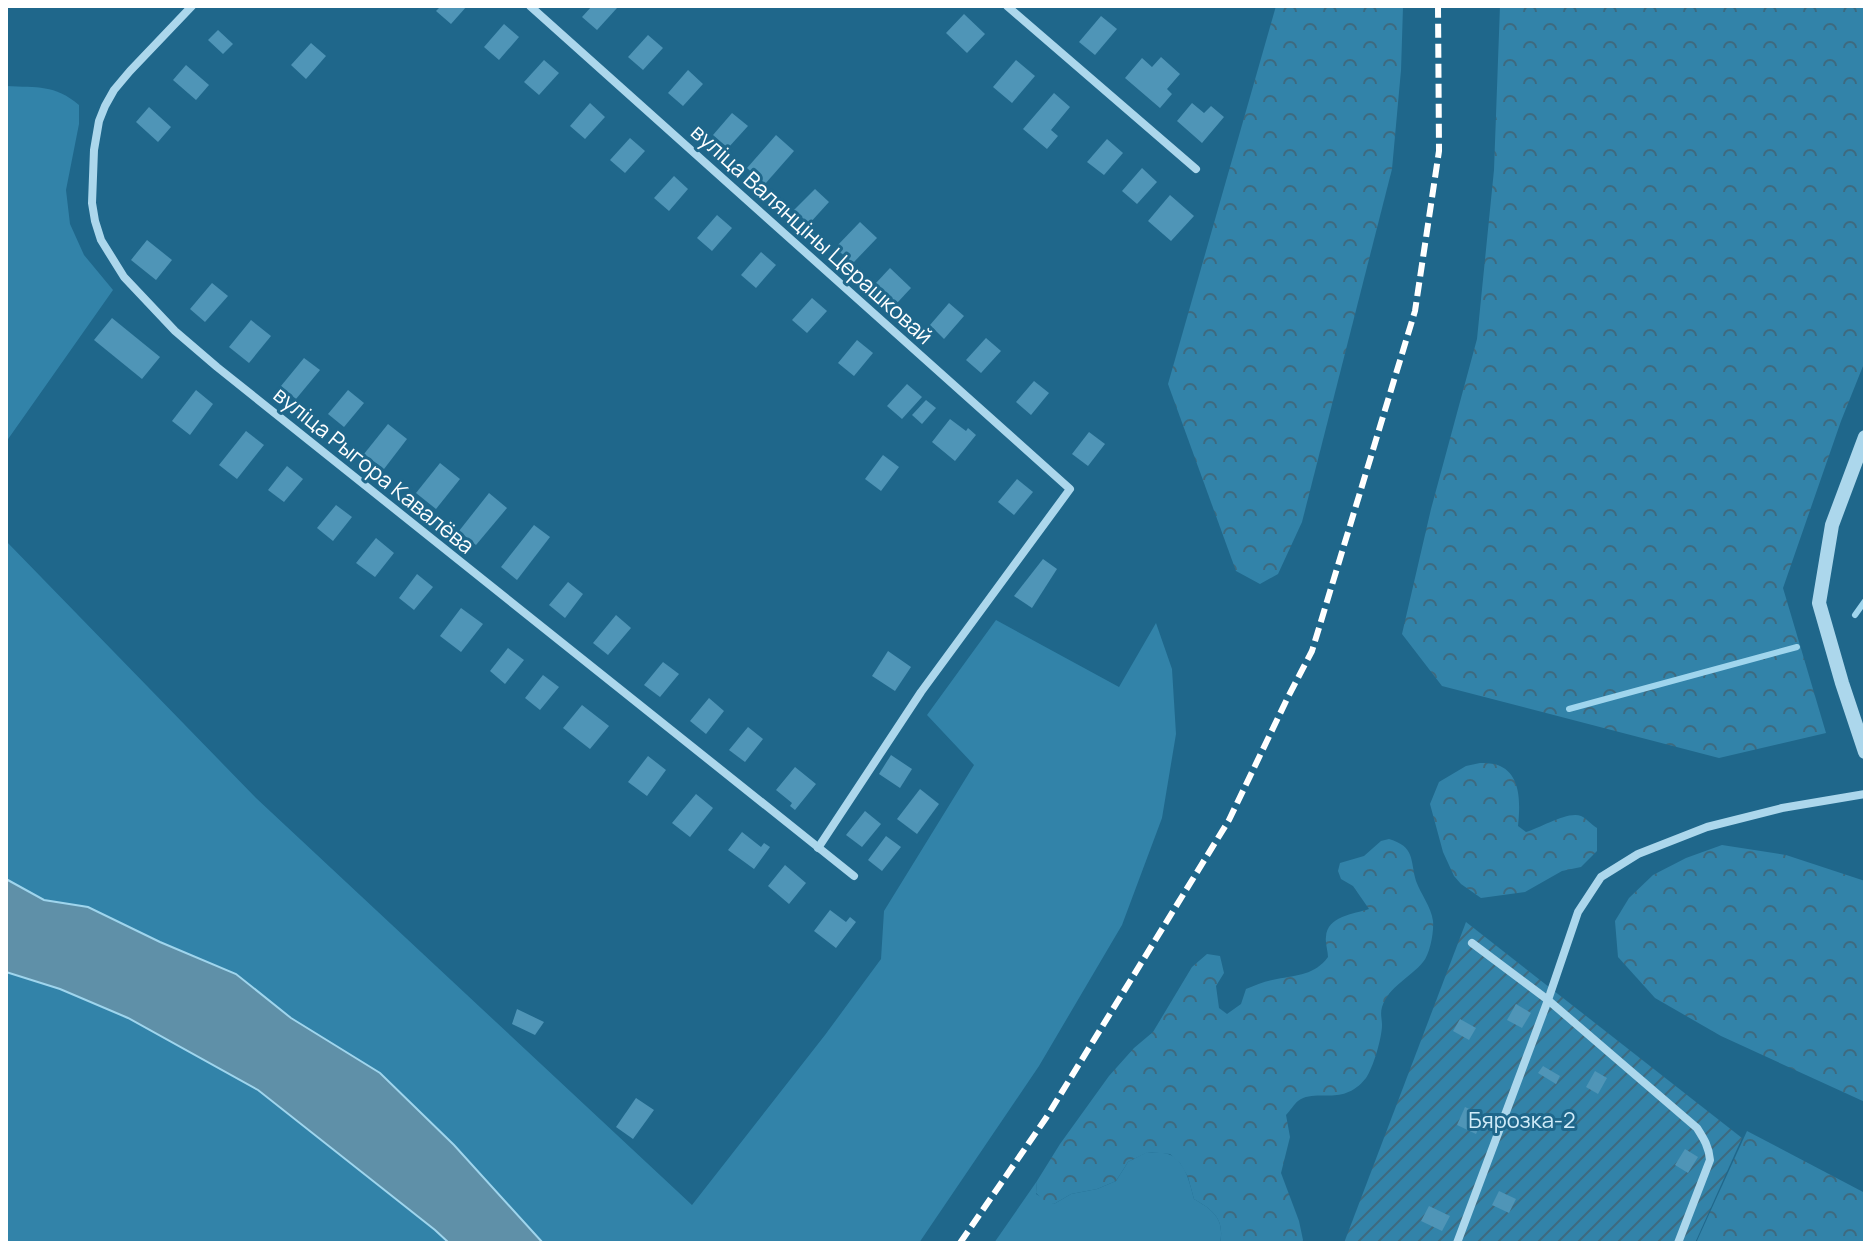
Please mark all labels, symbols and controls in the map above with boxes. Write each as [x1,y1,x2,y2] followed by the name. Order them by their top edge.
[684,117,940,351] street label: вуліца Валянціны Церашковай
[267,380,481,560] street label: вуліца Рыгора Кавалёва
[1468,1105,1576,1135] park label: Бярозка-2

